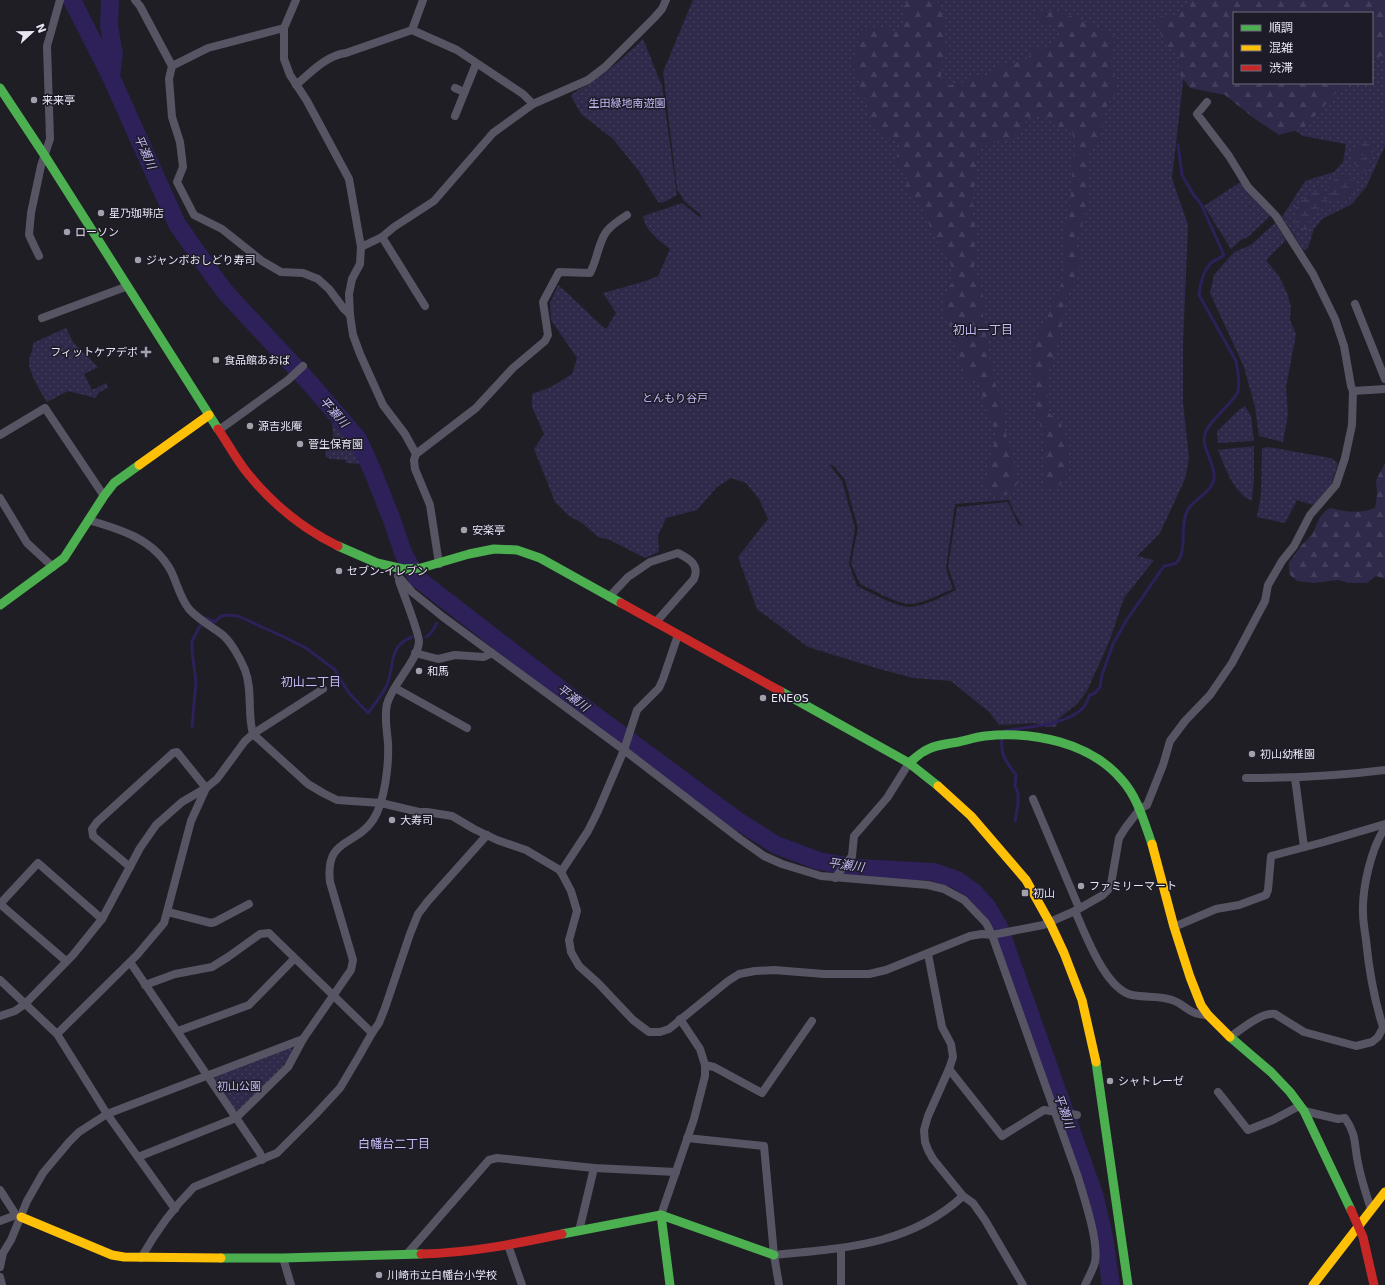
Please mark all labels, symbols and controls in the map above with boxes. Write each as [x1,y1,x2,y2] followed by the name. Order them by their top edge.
[12,12,52,52] north arrow
[1233,12,1373,84] legend
[1269,21,1293,35] text: 順調
[33,22,49,35] text: N
[1269,41,1293,55] text: 混雑
[1269,61,1293,75] text: 渋滞
[42,94,75,107] place label: 来来亭
[29,95,39,105] marker: 来来亭
[589,97,666,110] park label: 生田緑地南遊園
[131,133,160,173] water label: 平瀬川
[109,207,164,220] place label: 星乃珈琲店
[96,208,106,218] marker: 星乃珈琲店
[75,226,119,239] place label: ローソン
[62,227,72,237] marker: ローソン
[146,254,255,267] place label: ジャンボおしどり寿司
[133,255,143,265] marker: ジャンボおしどり寿司
[953,323,1013,337] district label: 初山一丁目
[50,346,138,359] place label: フィットケアデポ
[141,347,151,357] marker: フィットケアデポ
[224,354,290,367] place label: 食品館あおば
[211,355,221,365] marker: 食品館あおば
[642,392,708,405] park label: とんもり谷戸
[317,394,353,432] water label: 平瀬川
[258,420,302,433] place label: 源吉兆庵
[245,421,255,431] marker: 源吉兆庵
[308,438,363,451] place label: 菅生保育園
[295,439,305,449] marker: 菅生保育園
[472,524,505,537] place label: 安楽亭
[459,525,469,535] marker: 安楽亭
[347,565,428,578] place label: セブン-イレブン
[334,566,344,576] marker: セブン-イレブン
[427,665,449,678] place label: 和馬
[414,666,424,676] marker: 和馬
[281,675,341,689] district label: 初山二丁目
[554,682,593,716] water label: 平瀬川
[771,692,809,705] place label: ENEOS
[758,693,768,703] marker: ENEOS
[1260,748,1315,761] place label: 初山幼稚園
[1247,749,1257,759] marker: 初山幼稚園
[400,814,433,827] place label: 大寿司
[387,815,397,825] marker: 大寿司
[827,856,867,875] water label: 平瀬川
[1089,880,1177,893] place label: ファミリーマート
[1076,881,1086,891] marker: ファミリーマート
[1033,887,1055,900] place label: 初山
[1020,888,1030,898] marker: 初山
[1118,1075,1184,1088] place label: シャトレーゼ
[1105,1076,1115,1086] marker: シャトレーゼ
[217,1080,261,1093] park label: 初山公園
[1051,1092,1077,1132] water label: 平瀬川
[358,1137,430,1151] district label: 白幡台二丁目
[387,1269,497,1282] place label: 川崎市立白幡台小学校
[374,1270,384,1280] marker: 川崎市立白幡台小学校

